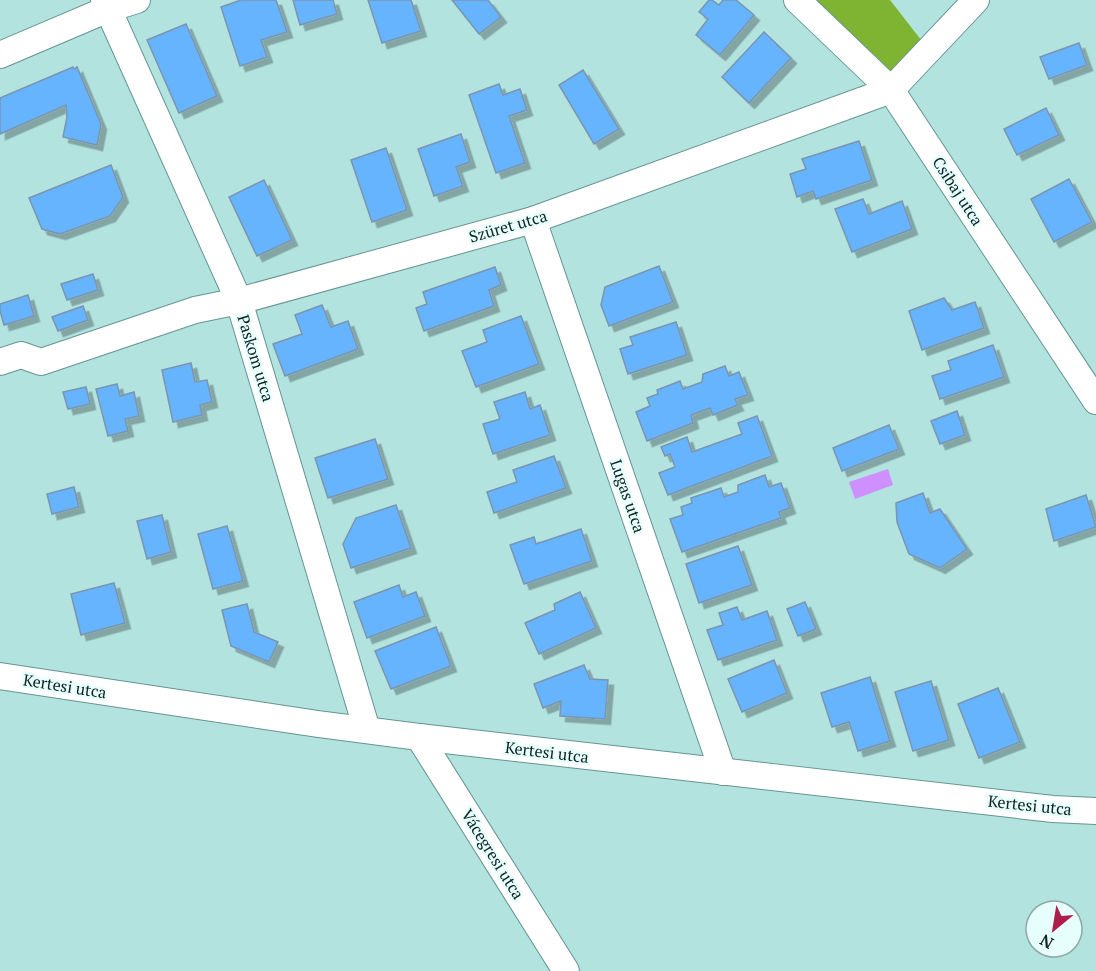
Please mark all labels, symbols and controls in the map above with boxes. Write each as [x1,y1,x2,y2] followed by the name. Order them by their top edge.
[928,152,988,230] street label: Csibaj utca
[466,204,550,248] street label: Szüret utca
[232,312,280,404] street label: Paskom utca
[605,457,651,535] street label: Lugas utca
[22,669,108,703] street label: Kertesi utca
[504,736,590,768] street label: Kertesi utca
[987,790,1073,820] street label: Kertesi utca
[457,805,529,903] street label: Vácegresi utca
[1024,899,1084,959] north arrow
[1036,929,1057,955] text: N

